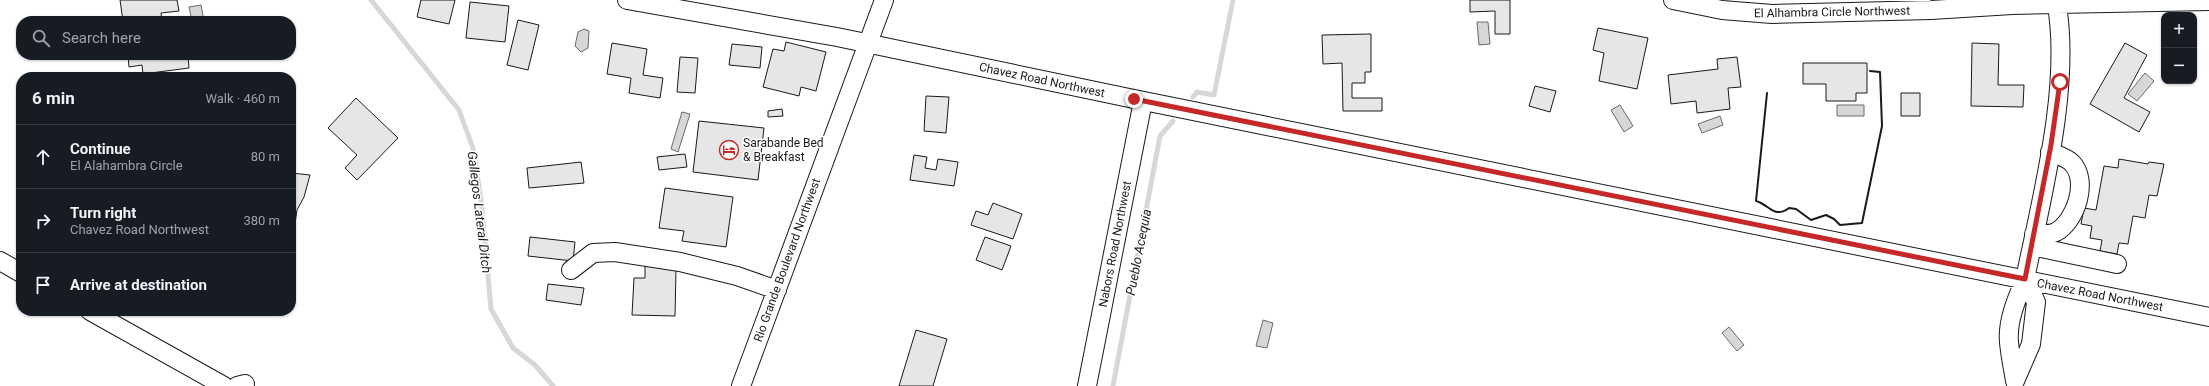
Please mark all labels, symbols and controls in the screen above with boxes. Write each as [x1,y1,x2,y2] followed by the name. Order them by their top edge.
[1754,4,1910,20] street label: El Alhambra Circle Northwest
[2161,12,2197,84] map controls
[2161,12,2197,48] button: +
[16,16,296,60] search box
[30,27,52,49] icon: search
[62,29,141,47] text: Search here
[2161,48,2197,84] button: −
[978,60,1106,100] street label: Chavez Road Northwest
[2051,73,2069,91] route start
[32,88,75,108] text: 6 min
[1125,90,1143,108] route end
[205,91,280,106] text: Walk · 460 m
[743,136,824,164] place label: Sarabande Bed & Breakfast
[718,139,740,161] hotel icon: Sarabande Bed & Breakfast
[70,140,131,158] text: Continue
[32,146,54,168] icon: ahead
[251,149,280,164] text: 80 m
[465,150,494,274] water label: Gallegos Lateral Ditch
[70,158,183,173] text: El Alahambra Circle
[751,176,823,344] street label: Rio Grande Boulevard Northwest
[1096,180,1134,308] street label: Nabors Road Northwest
[70,204,136,222] text: Turn right
[1123,207,1154,297] water label: Pueblo Acequia
[32,210,54,232] icon: right
[243,213,280,228] text: 380 m
[70,222,209,237] text: Chavez Road Northwest
[32,274,54,296] icon: arrive
[70,276,207,294] text: Arrive at destination
[2036,276,2164,314] street label: Chavez Road Northwest

